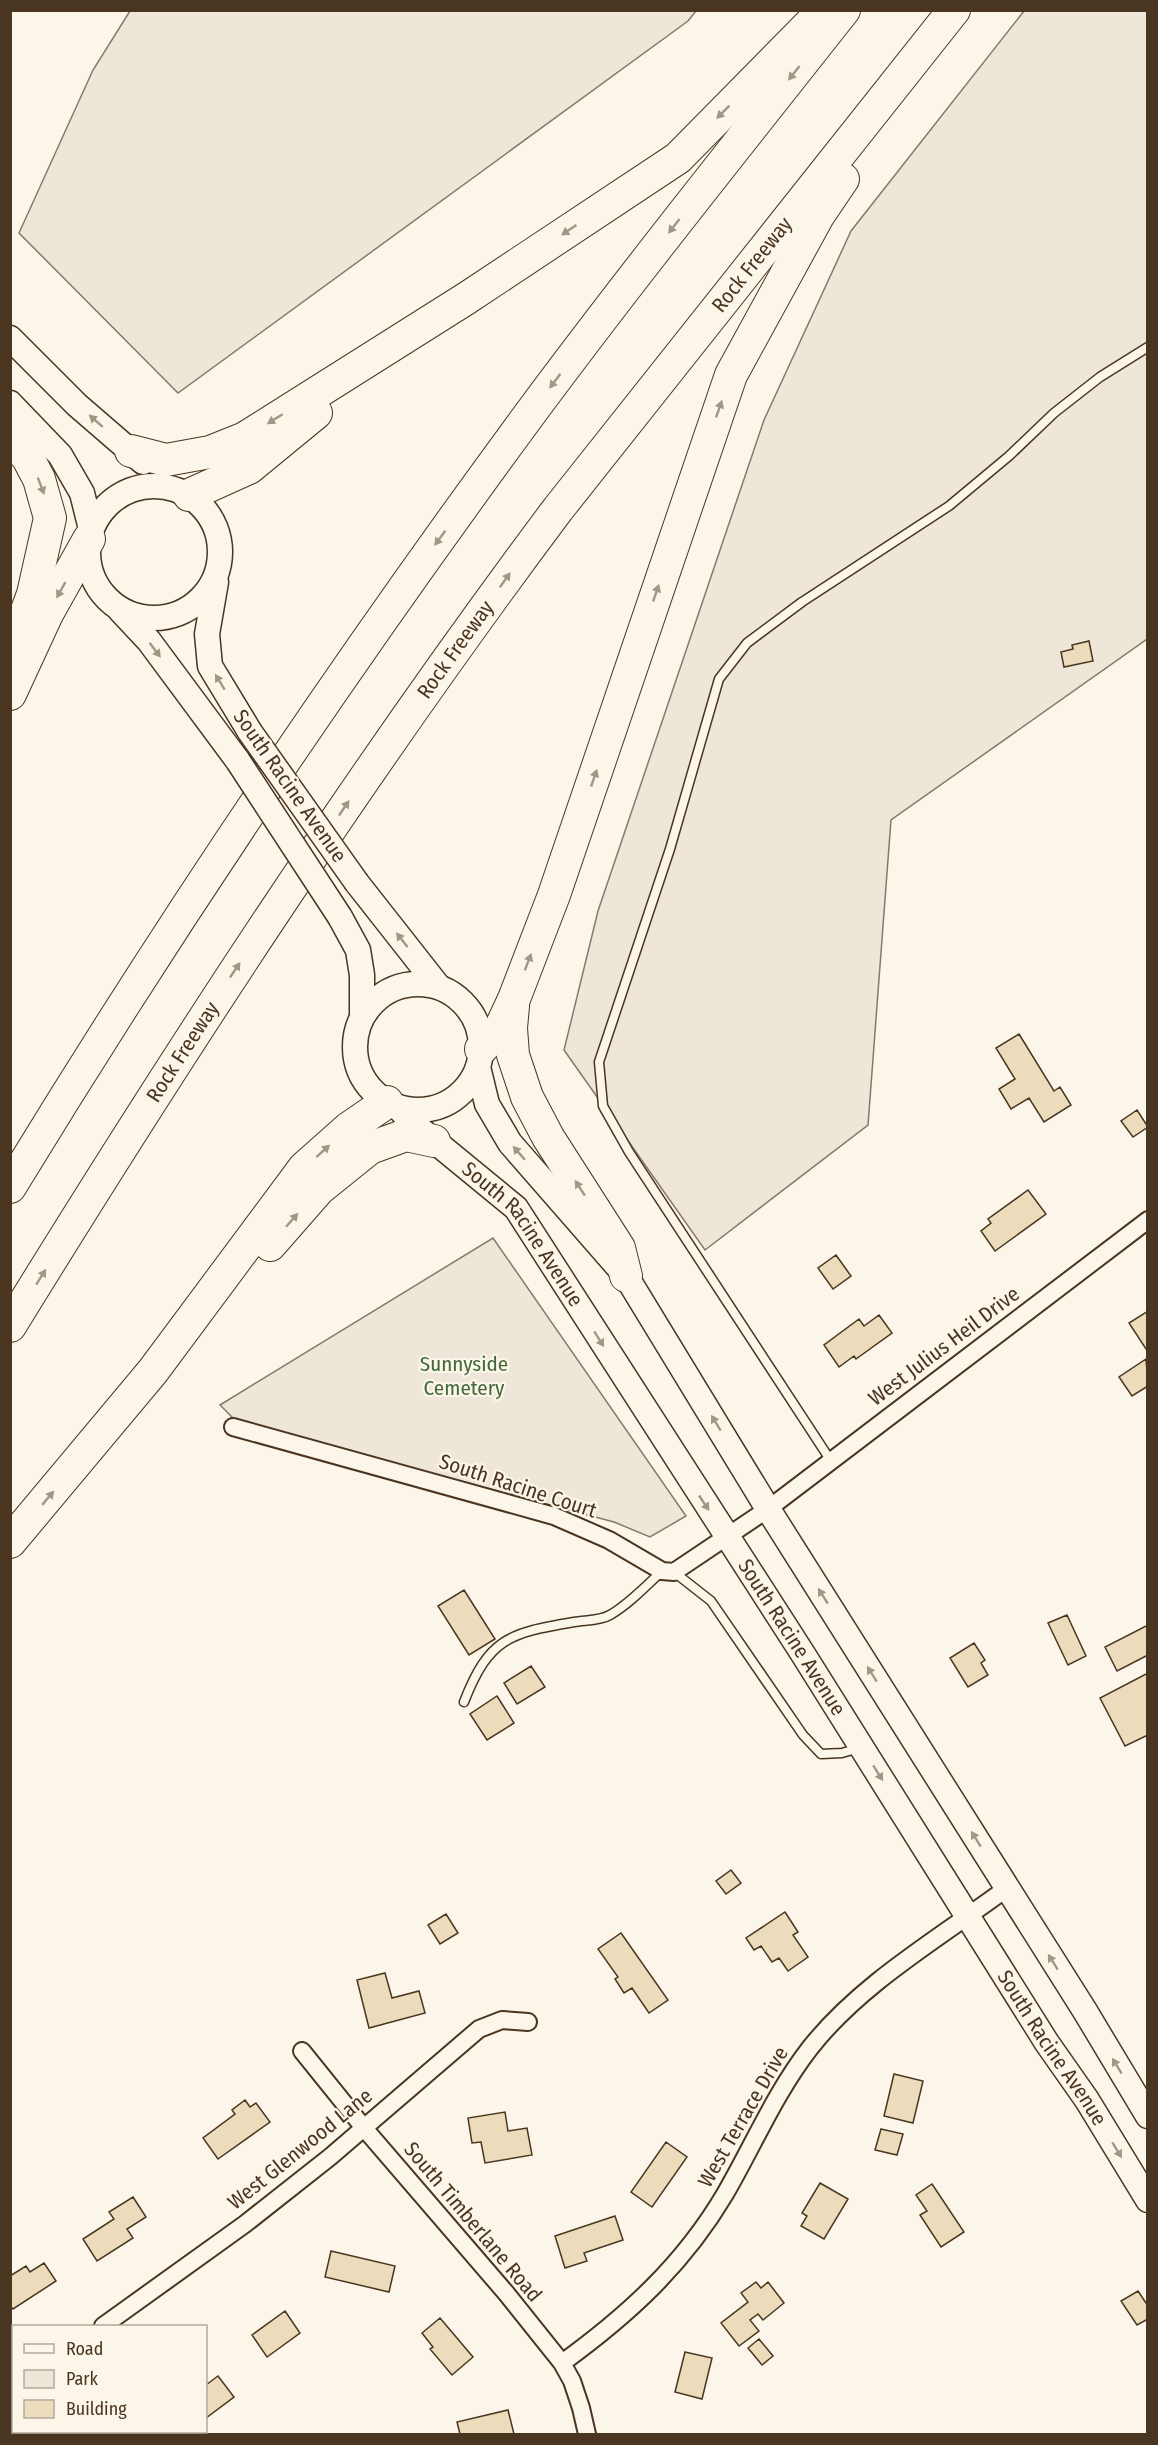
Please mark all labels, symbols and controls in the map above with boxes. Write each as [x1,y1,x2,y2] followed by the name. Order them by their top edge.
[788,65,801,81] one-way arrow
[716,105,731,119] one-way arrow
[706,211,798,318] street label: Rock Freeway
[667,218,680,234] one-way arrow
[562,224,578,236] one-way arrow
[549,373,562,389] one-way arrow
[715,399,724,417] one-way arrow
[267,413,284,424] one-way arrow
[89,415,104,428] one-way arrow
[37,477,46,495] one-way arrow
[434,530,446,546] one-way arrow
[499,572,511,588] one-way arrow
[56,581,66,598] one-way arrow
[652,584,662,602] one-way arrow
[411,595,500,704] street label: Rock Freeway
[149,641,161,657] one-way arrow
[215,674,226,690] one-way arrow
[228,705,352,867] street label: South Racine Avenue
[589,769,599,787] one-way arrow
[338,800,349,816] one-way arrow
[395,932,408,948] one-way arrow
[524,952,534,970] one-way arrow
[230,962,241,978] one-way arrow
[141,996,225,1107] street label: Rock Freeway
[315,1145,330,1158] one-way arrow
[513,1146,526,1161] one-way arrow
[457,1156,589,1312] street label: South Racine Avenue
[575,1180,586,1196] one-way arrow
[286,1212,299,1228] one-way arrow
[36,1268,47,1285] one-way arrow
[863,1281,1025,1411] street label: West Julius Heil Drive
[594,1331,605,1347] one-way arrow
[420,1351,508,1401] park label: Sunnyside Cemetery
[710,1415,721,1431] one-way arrow
[436,1448,600,1524] street label: South Racine Court
[41,1491,54,1506] one-way arrow
[699,1495,710,1511] one-way arrow
[732,1554,851,1721] street label: South Racine Avenue
[818,1588,829,1604] one-way arrow
[867,1666,878,1682] one-way arrow
[872,1765,883,1781] one-way arrow
[971,1831,982,1847] one-way arrow
[1048,1954,1059,1970] one-way arrow
[992,1965,1112,2130] street label: South Racine Avenue
[692,2042,794,2192] street label: West Terrace Drive
[1112,2058,1123,2074] one-way arrow
[222,2083,378,2215] street label: West Glenwood Lane
[398,2137,548,2307] street label: South Timberlane Road
[1112,2142,1123,2158] one-way arrow
[12,2325,207,2433] legend
[66,2338,103,2360] text: Road
[66,2368,99,2390] text: Park
[66,2398,127,2420] text: Building

